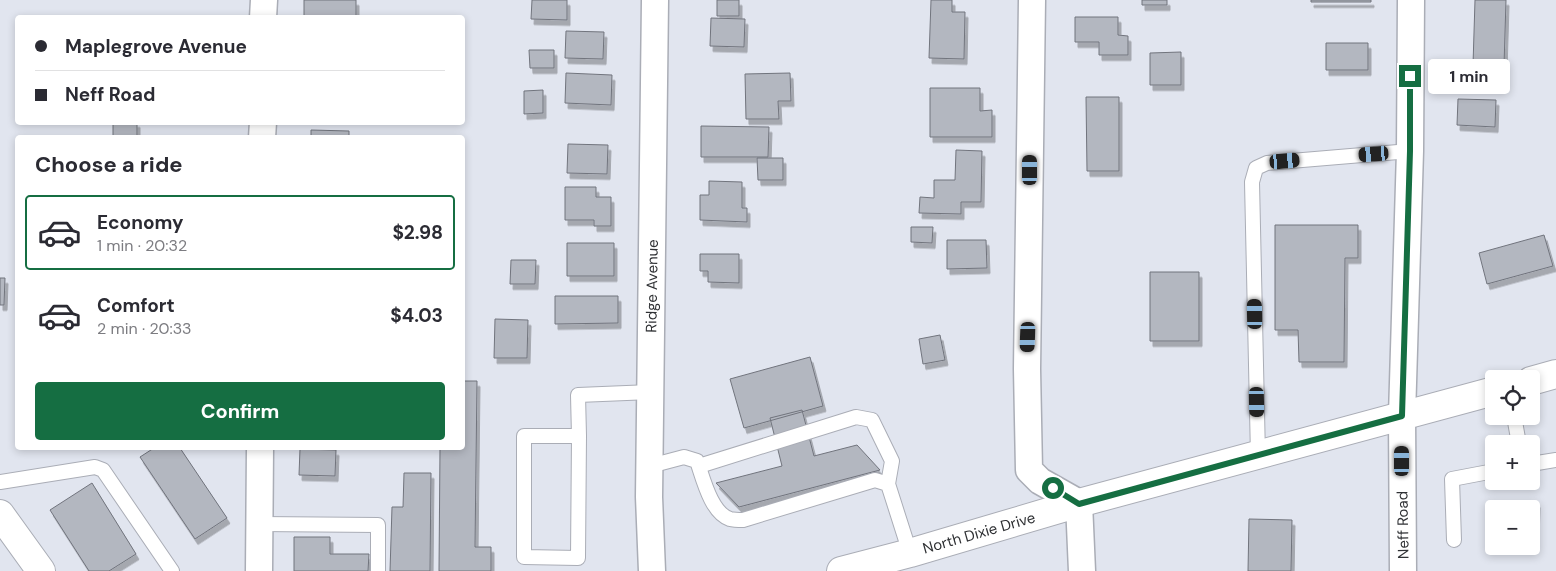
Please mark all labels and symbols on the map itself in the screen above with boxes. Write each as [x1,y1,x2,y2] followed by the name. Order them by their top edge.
[1428,58,1510,94] callout: 1 min
[1399,65,1421,87] route end
[1358,145,1389,163] car
[1269,152,1300,170] car
[1022,155,1037,185] car
[641,239,663,333] street label: Ridge Avenue
[1247,299,1262,329] car
[1019,322,1036,352] car
[1249,387,1264,417] car
[1394,446,1409,476] car
[1042,477,1064,499] route start
[1392,491,1414,559] street label: Neff Road
[920,507,1038,559] street label: North Dixie Drive

